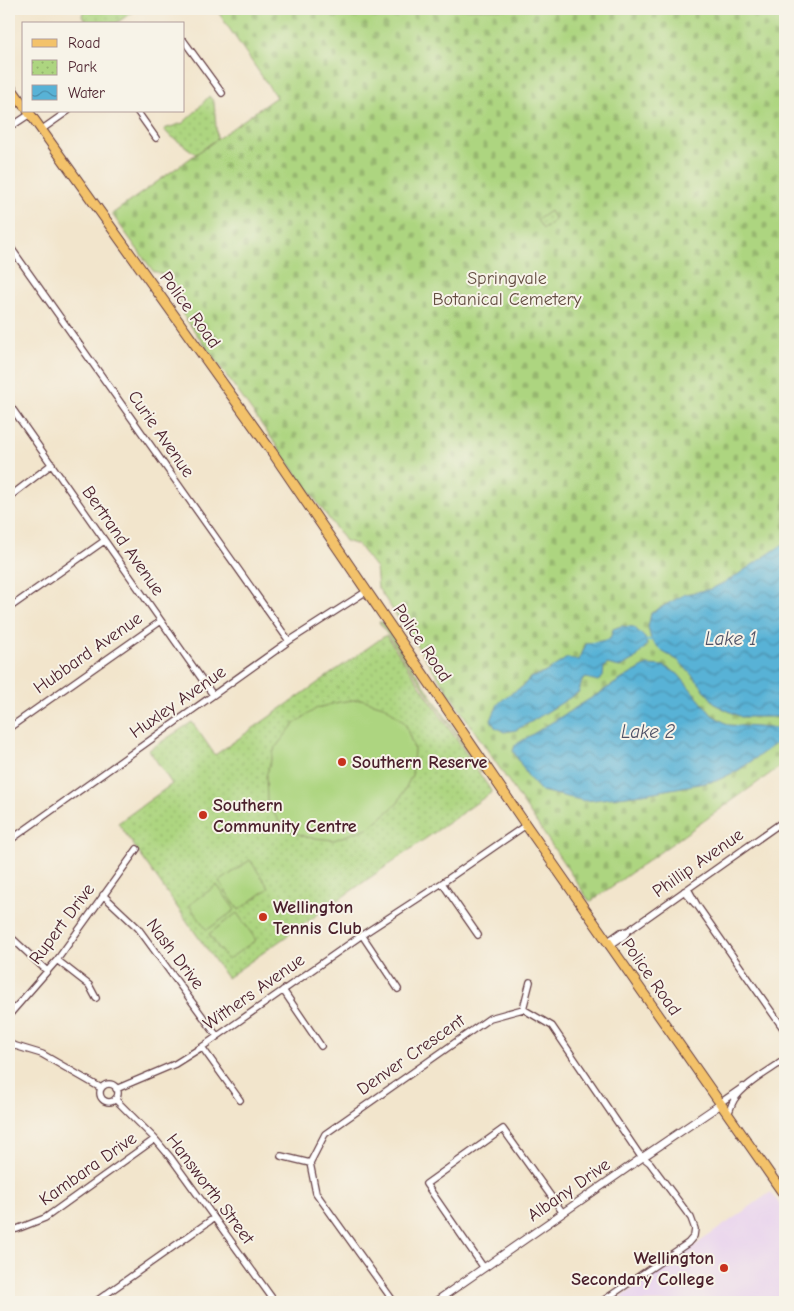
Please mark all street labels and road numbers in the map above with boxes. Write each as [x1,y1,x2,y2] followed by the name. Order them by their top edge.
[155,268,225,352] street label: Police Road
[123,386,199,482] street label: Curie Avenue
[77,482,169,600] street label: Bertrand Avenue
[388,600,456,686] street label: Police Road
[30,608,146,698] street label: Hubbard Avenue
[126,661,230,743] street label: Huxley Avenue
[648,824,748,902] street label: Phillip Avenue
[25,880,99,968] street label: Rupert Drive
[142,915,208,993] street label: Nash Drive
[617,934,685,1020] street label: Police Road
[199,949,309,1035] street label: Withers Avenue
[353,1010,470,1100] street label: Denver Crescent
[35,1128,141,1210] street label: Kambara Drive
[162,1130,259,1249] street label: Hansworth Street
[524,1154,614,1226] street label: Albany Drive

